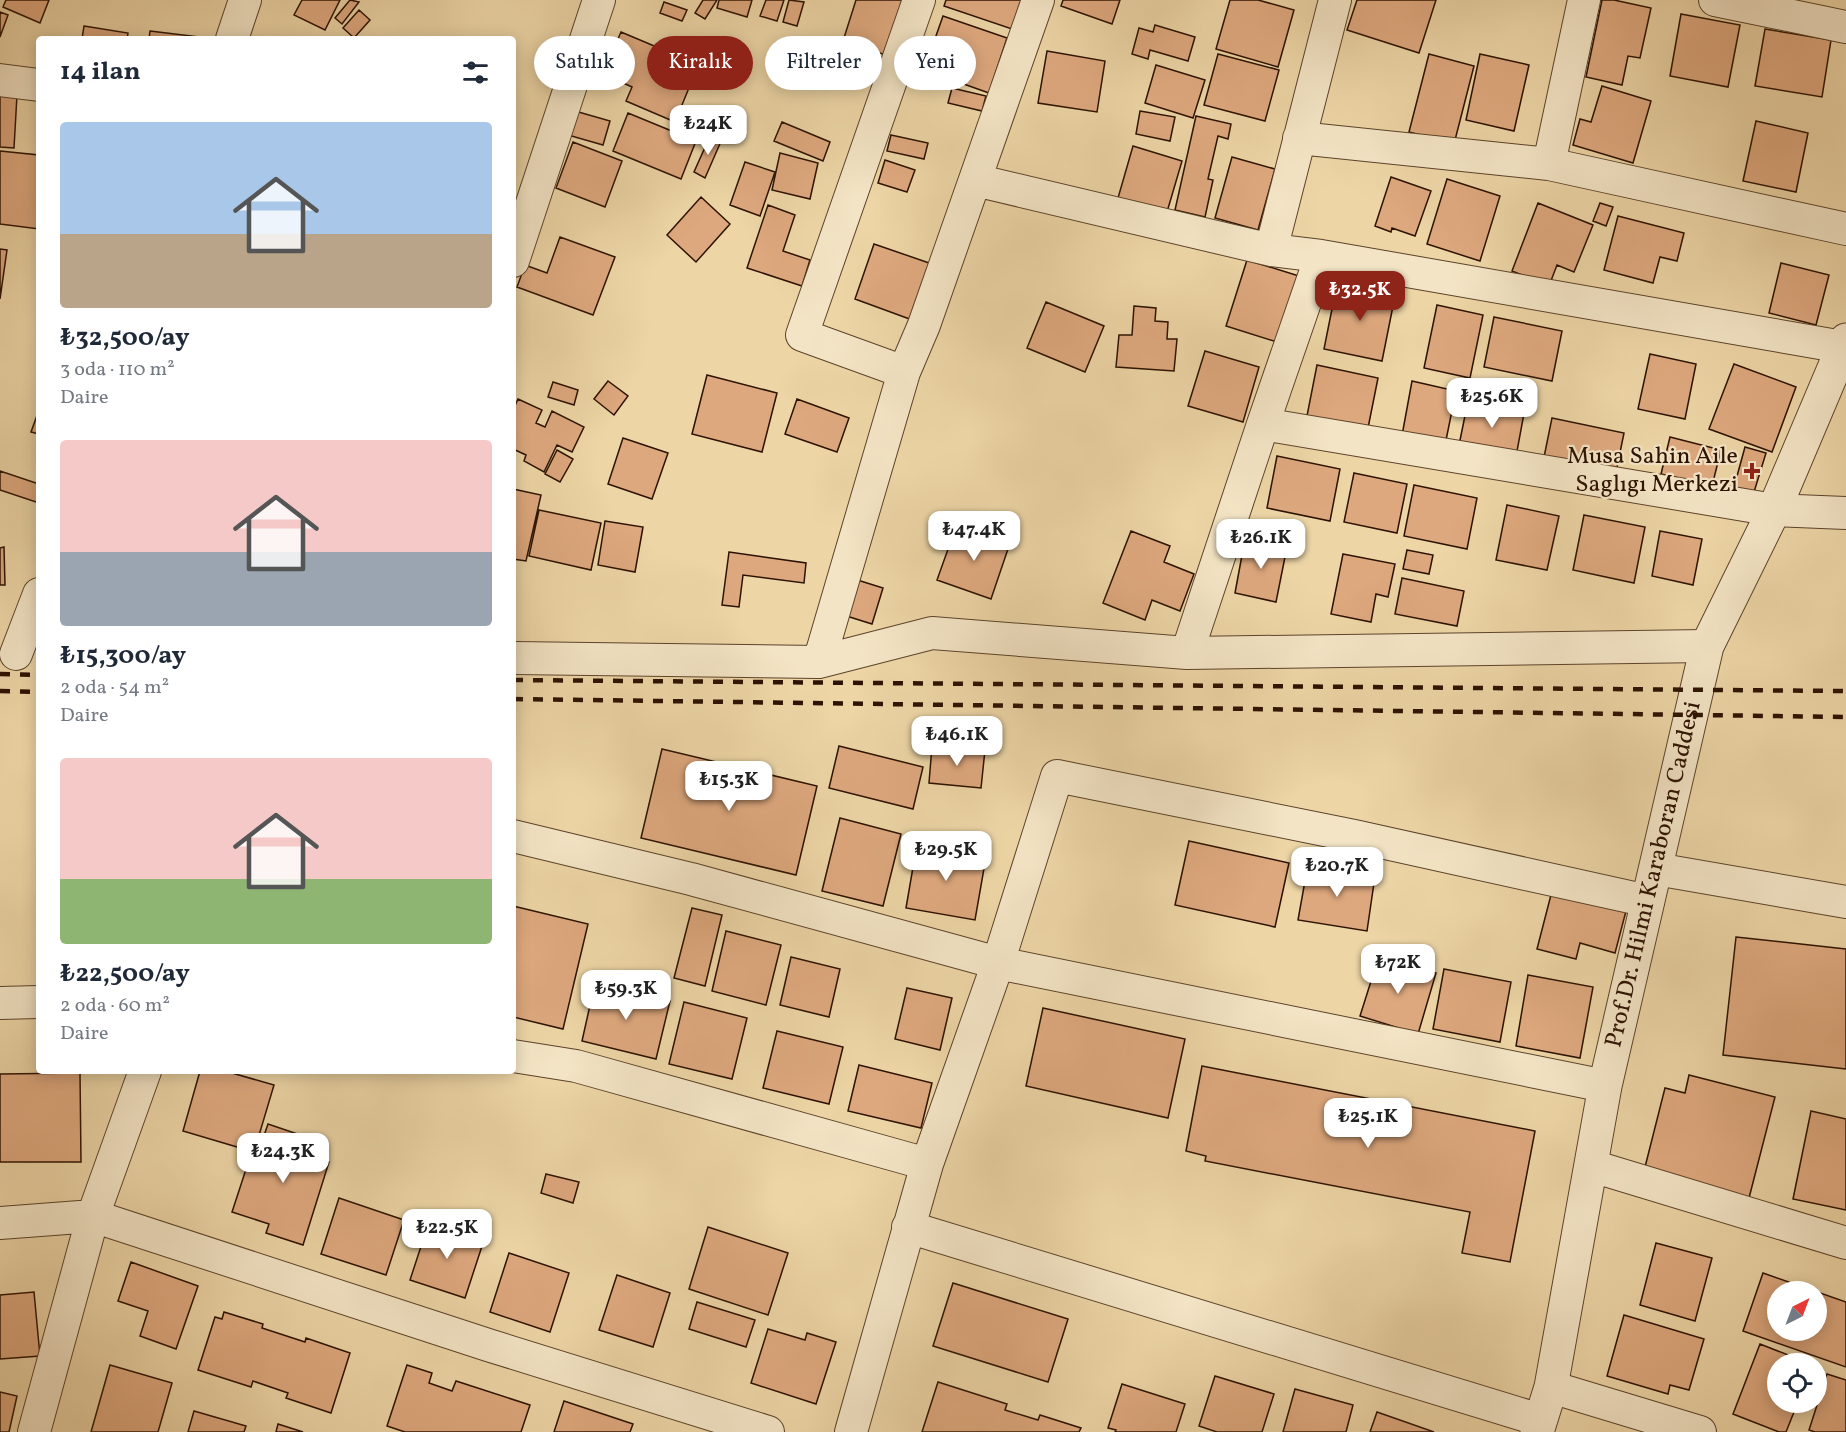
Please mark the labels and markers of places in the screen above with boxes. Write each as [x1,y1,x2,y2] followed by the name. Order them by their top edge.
[672,105,744,156] pin: ₺24K
[1311,271,1409,322] pin: ₺32.5K
[1443,378,1541,429] pin: ₺25.6K
[1567,440,1738,502] place label: Musa Sahin Aile Saglıgı Merkezi
[1743,462,1761,480] marker: Musa Sahin Aile Saglıgı Merkezi
[925,511,1023,562] pin: ₺47.4K
[1212,519,1310,570] pin: ₺26.1K
[908,716,1006,767] pin: ₺46.1K
[680,761,778,812] pin: ₺15.3K
[897,831,995,882] pin: ₺29.5K
[1288,847,1386,898] pin: ₺20.7K
[1362,944,1434,995] pin: ₺72K
[577,970,675,1021] pin: ₺59.3K
[1319,1098,1417,1149] pin: ₺25.1K
[234,1133,332,1184] pin: ₺24.3K
[398,1209,496,1260] pin: ₺22.5K

